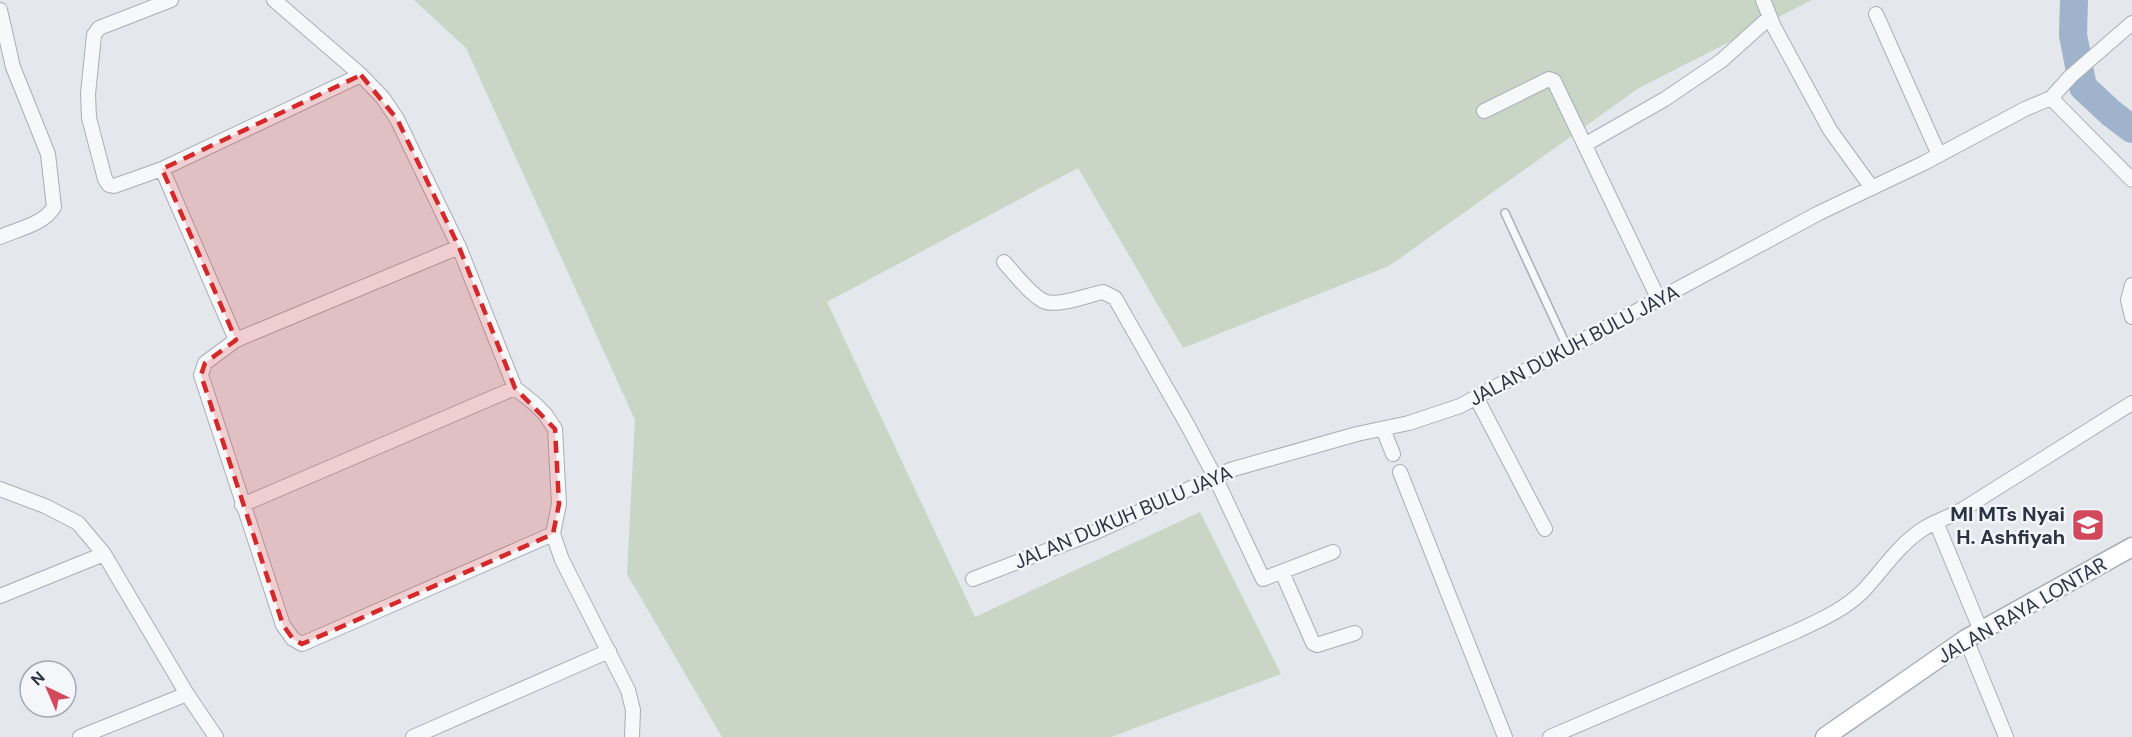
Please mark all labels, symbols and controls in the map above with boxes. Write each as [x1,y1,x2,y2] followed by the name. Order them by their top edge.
[1464,278,1684,412] street label: JALAN DUKUH BULU JAYA
[1010,459,1236,575] street label: JALAN DUKUH BULU JAYA
[1950,501,2065,550] place label: MI MTs Nyai H. Ashfiyah
[2070,507,2106,543] school or university icon: MI MTs Nyai H. Ashfiyah
[1933,551,2111,669] street label: JALAN RAYA LONTAR
[18,659,78,719] north arrow
[26,667,49,690] text: N

